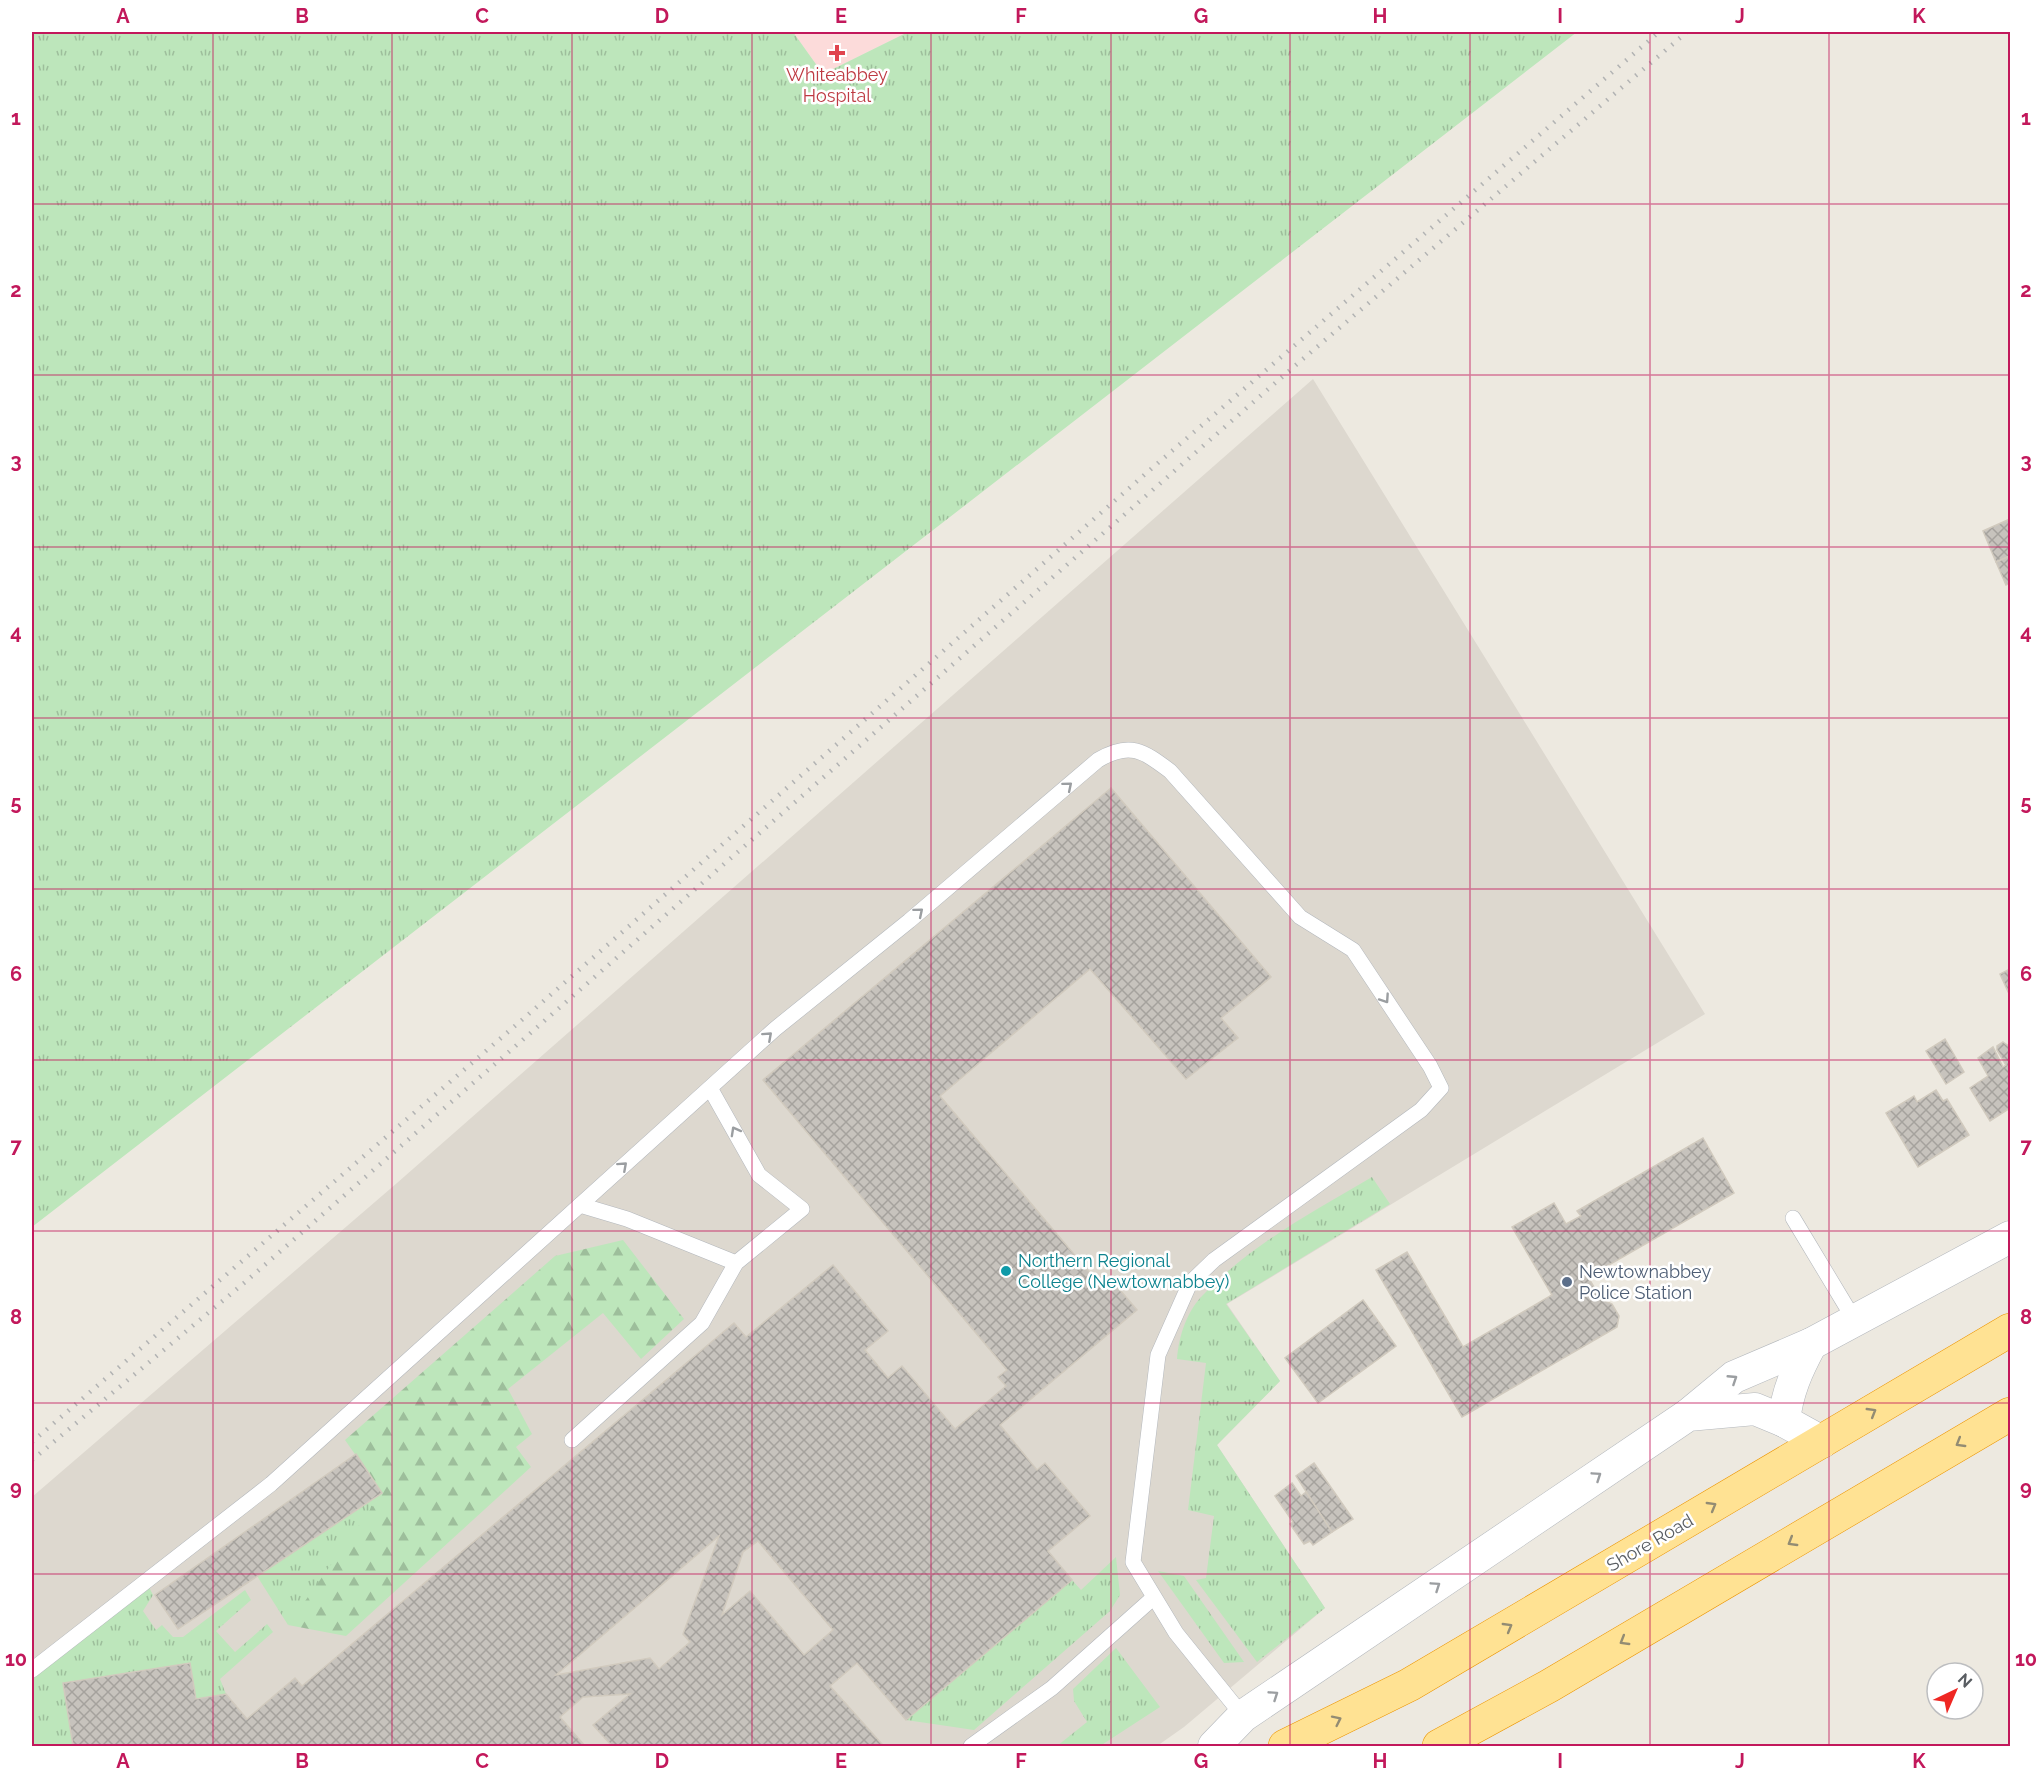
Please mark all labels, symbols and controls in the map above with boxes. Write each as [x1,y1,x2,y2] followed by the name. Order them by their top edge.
[116,4,130,28] text: A
[295,4,309,28] text: B
[475,4,489,28] text: C
[655,4,669,28] text: D
[835,4,847,28] text: E
[1015,4,1027,28] text: F
[1194,4,1208,28] text: G
[1373,4,1387,28] text: H
[1557,4,1563,28] text: I
[1735,4,1745,28] text: J
[1912,4,1926,28] text: K
[828,44,846,62] marker: Whiteabbey Hospital
[786,64,888,106] place label: Whiteabbey Hospital
[11,106,21,130] text: 1
[2021,106,2031,130] text: 1
[10,278,22,302] text: 2
[2020,278,2032,302] text: 2
[10,449,22,473] text: 3
[2020,449,2032,473] text: 3
[10,620,22,644] text: 4
[2020,620,2032,644] text: 4
[1061,782,1072,793] one-way arrow
[10,791,22,815] text: 5
[2020,791,2032,815] text: 5
[912,908,923,919] one-way arrow
[10,962,22,986] text: 6
[2020,962,2032,986] text: 6
[1378,992,1389,1003] one-way arrow
[761,1032,772,1043] one-way arrow
[730,1127,742,1137] one-way arrow
[10,1134,22,1158] text: 7
[2020,1134,2032,1158] text: 7
[616,1162,627,1173] one-way arrow
[1018,1250,1229,1292] place label: Northern Regional College (Newtownabbey)
[1579,1261,1711,1303] place label: Newtownabbey Police Station
[999,1264,1013,1278] marker: Northern Regional College (Newtownabbey)
[1560,1275,1574,1289] marker: Newtownabbey Police Station
[10,1305,22,1329] text: 8
[2020,1305,2032,1329] text: 8
[1727,1375,1738,1386] one-way arrow
[1866,1408,1876,1420] one-way arrow
[1956,1436,1966,1448] one-way arrow
[1590,1472,1601,1483] one-way arrow
[10,1476,22,1500] text: 9
[2020,1476,2032,1500] text: 9
[1706,1502,1716,1514] one-way arrow
[1603,1509,1697,1576] street label: Shore Road
[1788,1535,1798,1547] one-way arrow
[1429,1582,1440,1593] one-way arrow
[1502,1622,1512,1634] one-way arrow
[1620,1634,1630,1646] one-way arrow
[5,1647,27,1671] text: 10
[2015,1647,2037,1671] text: 10
[1925,1661,1985,1721] north arrow
[1954,1669,1976,1692] text: N
[1267,1691,1278,1702] one-way arrow
[1331,1716,1342,1728] one-way arrow
[116,1749,130,1773] text: A
[295,1749,309,1773] text: B
[475,1749,489,1773] text: C
[655,1749,669,1773] text: D
[835,1749,847,1773] text: E
[1015,1749,1027,1773] text: F
[1194,1749,1208,1773] text: G
[1373,1749,1387,1773] text: H
[1557,1749,1563,1773] text: I
[1735,1749,1745,1773] text: J
[1912,1749,1926,1773] text: K

